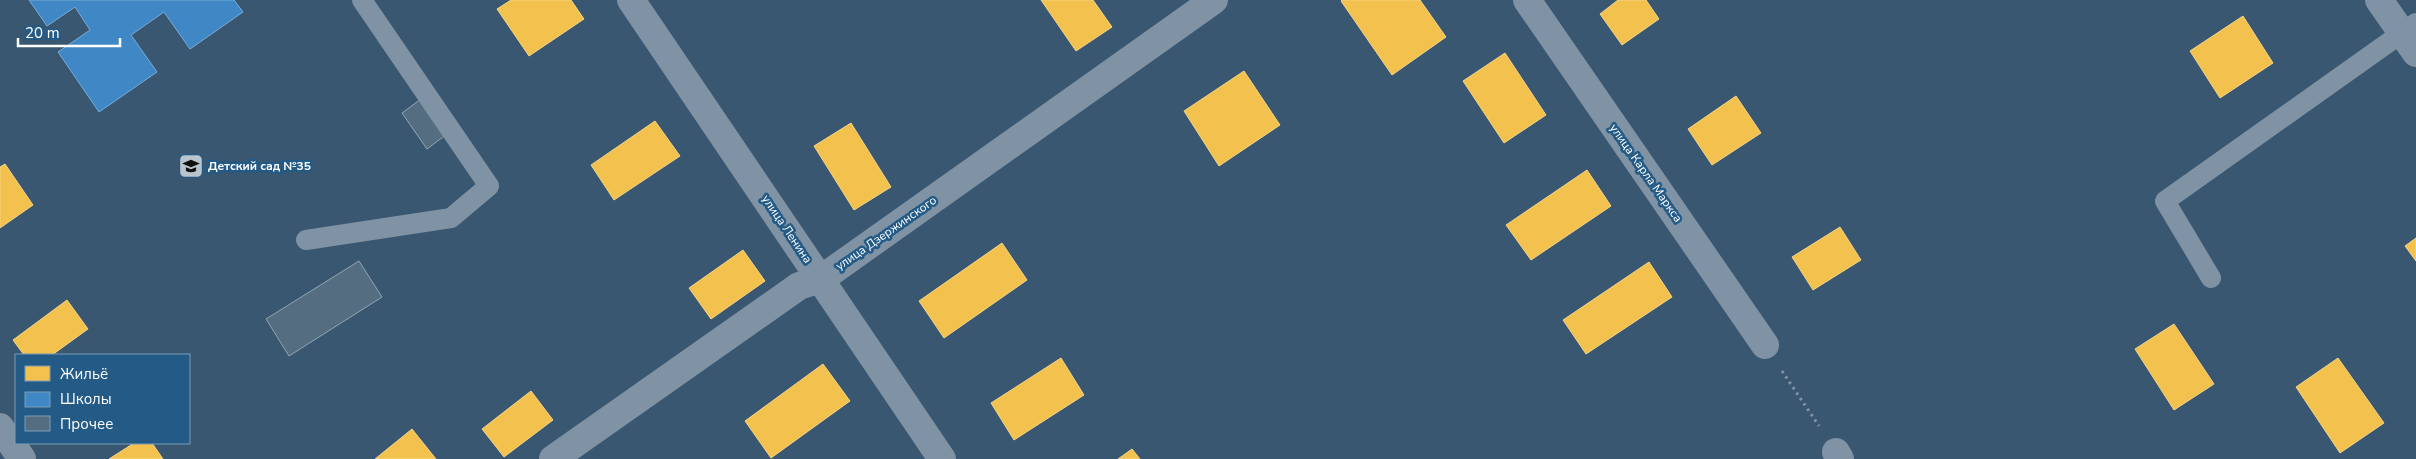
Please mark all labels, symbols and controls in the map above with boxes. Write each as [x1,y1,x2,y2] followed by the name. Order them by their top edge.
[18,15,120,47] scale bar
[25,23,60,43] text: 20 m
[1606,121,1686,225] street label: улица Карла Маркса
[178,153,204,179] school or university icon: Детский сад №35
[208,158,311,174] place label: Детский сад №35
[758,192,816,266] street label: улица Ленина
[832,192,940,274] street label: улица Дзержинского
[15,354,190,444] legend
[60,364,108,384] text: Жильё
[60,389,112,409] text: Школы
[60,414,113,434] text: Прочее

